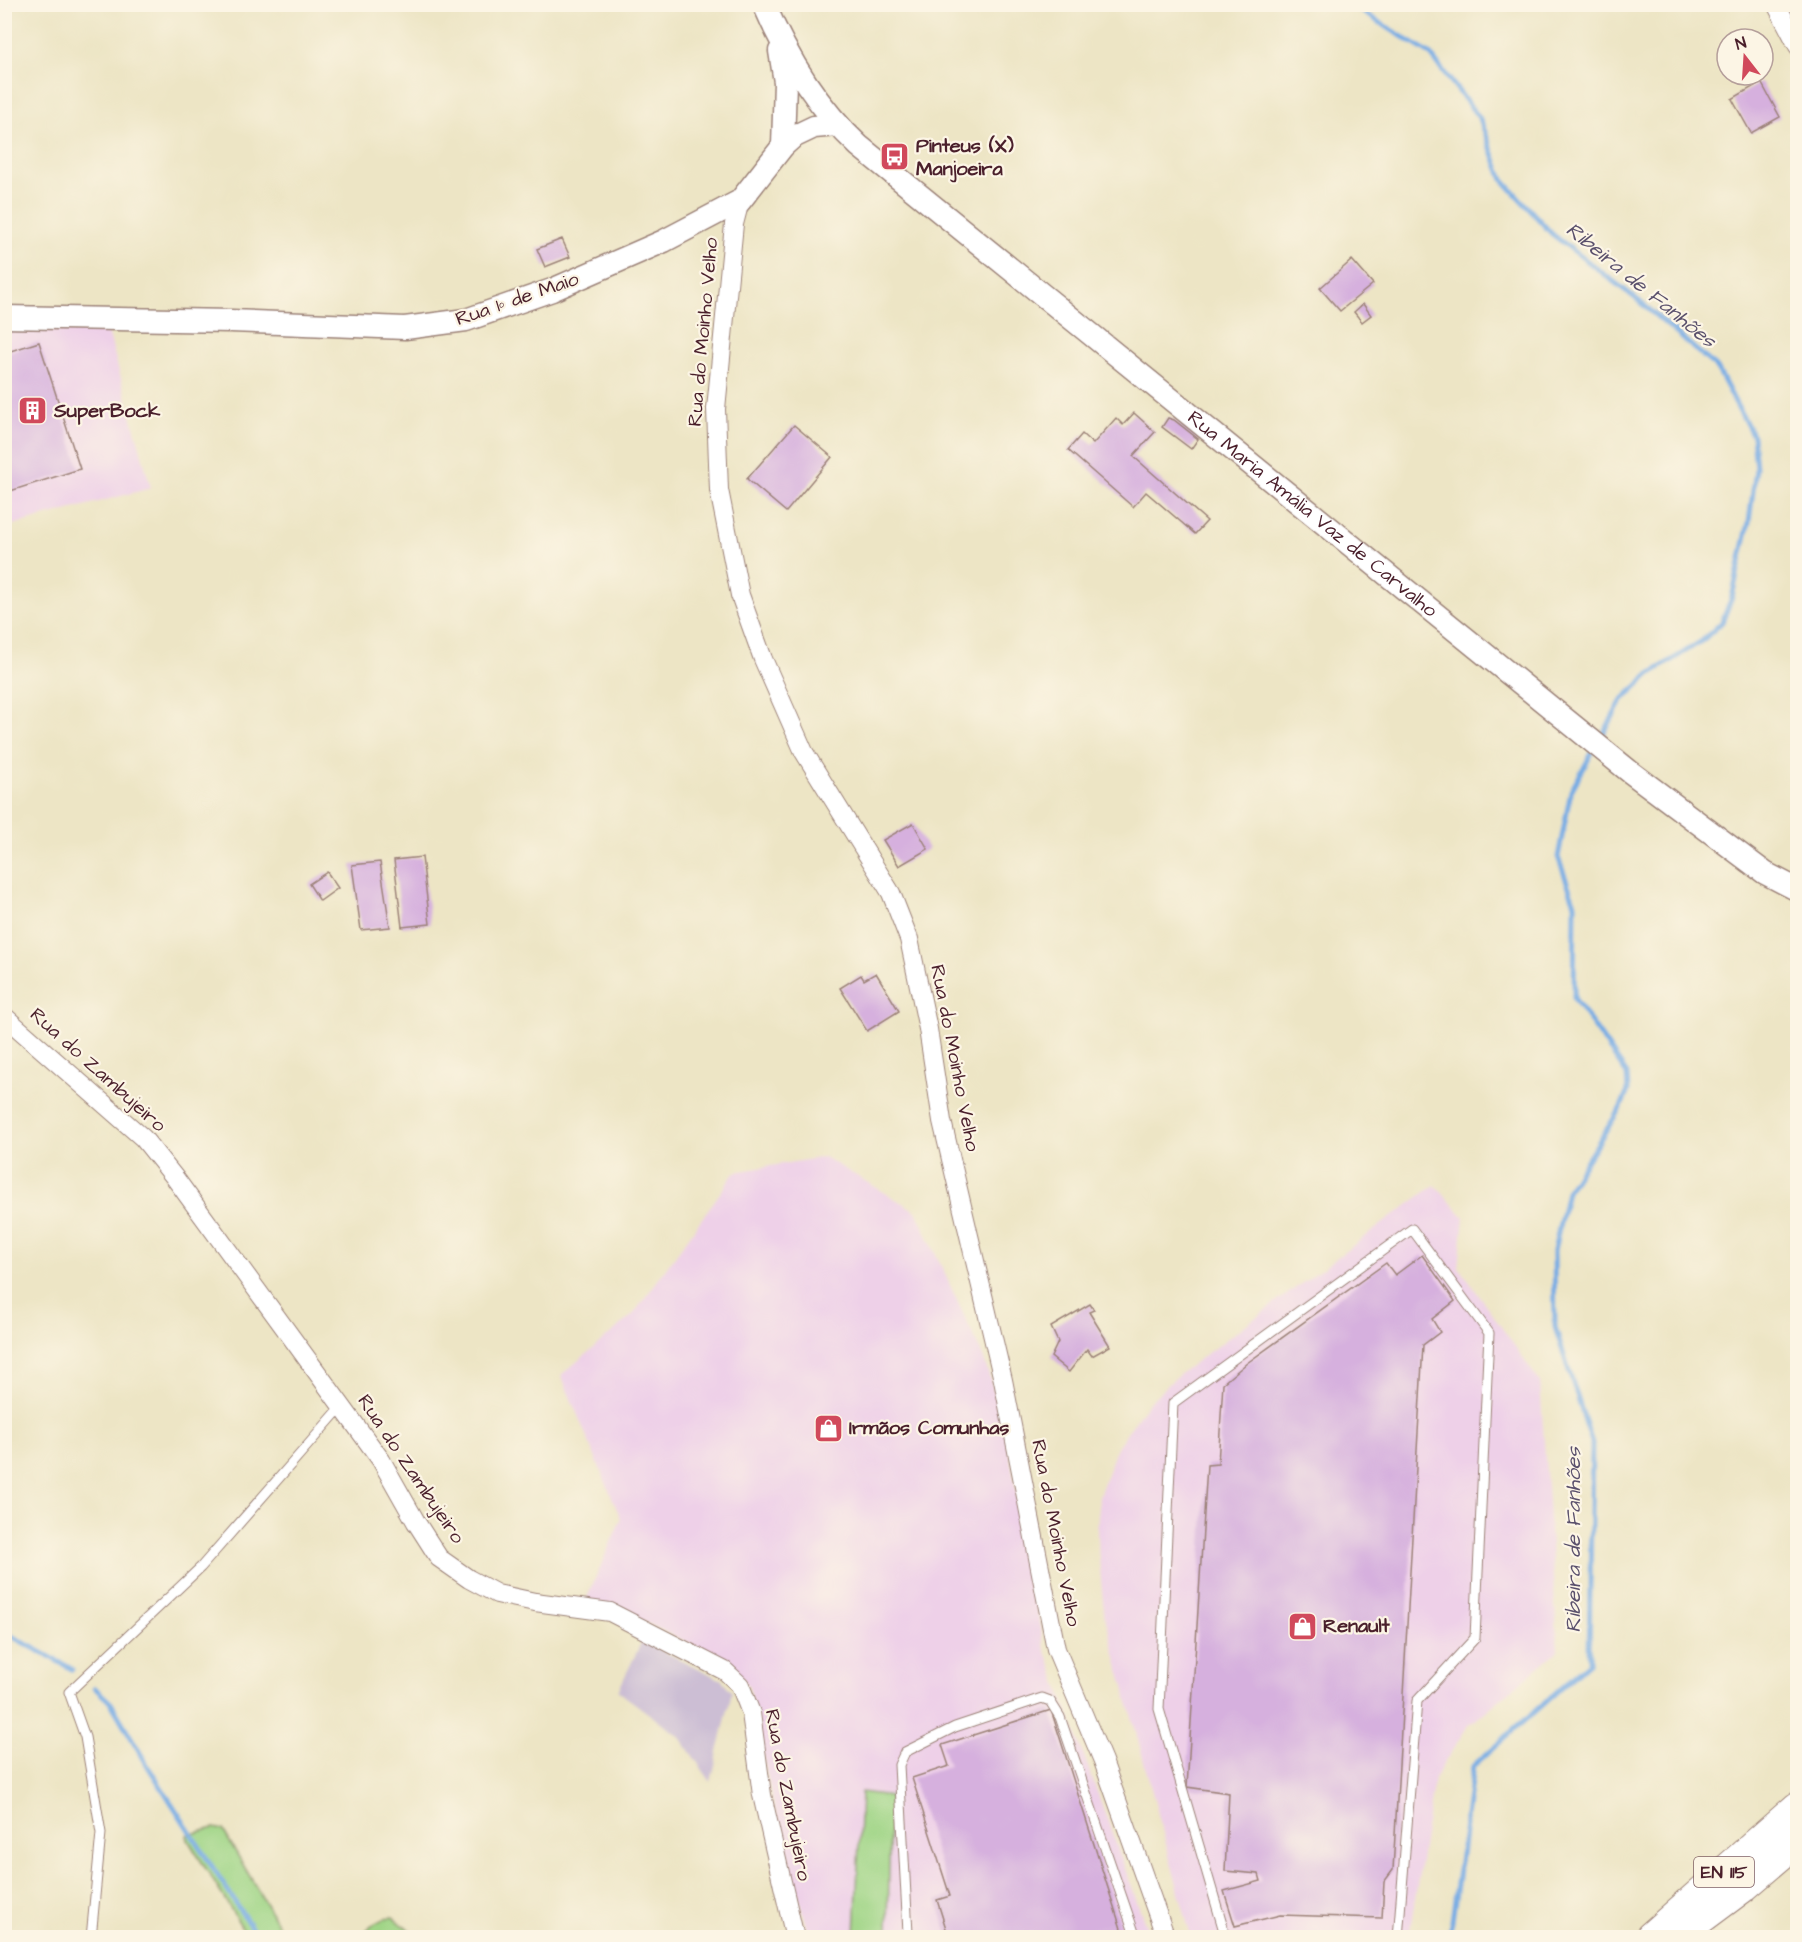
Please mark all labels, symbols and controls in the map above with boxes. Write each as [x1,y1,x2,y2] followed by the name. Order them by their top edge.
[1715,27,1775,87] north arrow
[1733,32,1749,56] text: N
[916,132,1014,183] place label: Pinteus (X) Manjoeira
[879,141,911,173] bus stop icon: Pinteus (X) Manjoeira
[1560,215,1723,356] water label: Ribeira de Fanhões
[681,236,725,428] street label: Rua do Moinho Velho
[452,265,582,333] street label: Rua 1º de Maio
[17,395,49,427] building icon: SuperBock
[53,397,161,425] place label: SuperBock
[1181,404,1443,624] street label: Rua Maria Amália Vaz de Carvalho
[923,962,987,1154] street label: Rua do Moinho Velho
[24,1001,172,1139] street label: Rua do Zambujeiro
[351,1389,471,1549] street label: Rua do Zambujeiro
[812,1412,844,1444] shop icon: Irmãos Comunhas
[849,1414,1009,1442] place label: Irmãos Comunhas
[1024,1437,1088,1629] street label: Rua do Moinho Velho
[1559,1446,1588,1633] water label: Ribeira de Fanhões
[1286,1610,1318,1642] shop icon: Renault
[1323,1612,1391,1640] place label: Renault
[758,1707,818,1883] street label: Rua do Zambujeiro
[1694,1857,1754,1887] road number: EN 115

